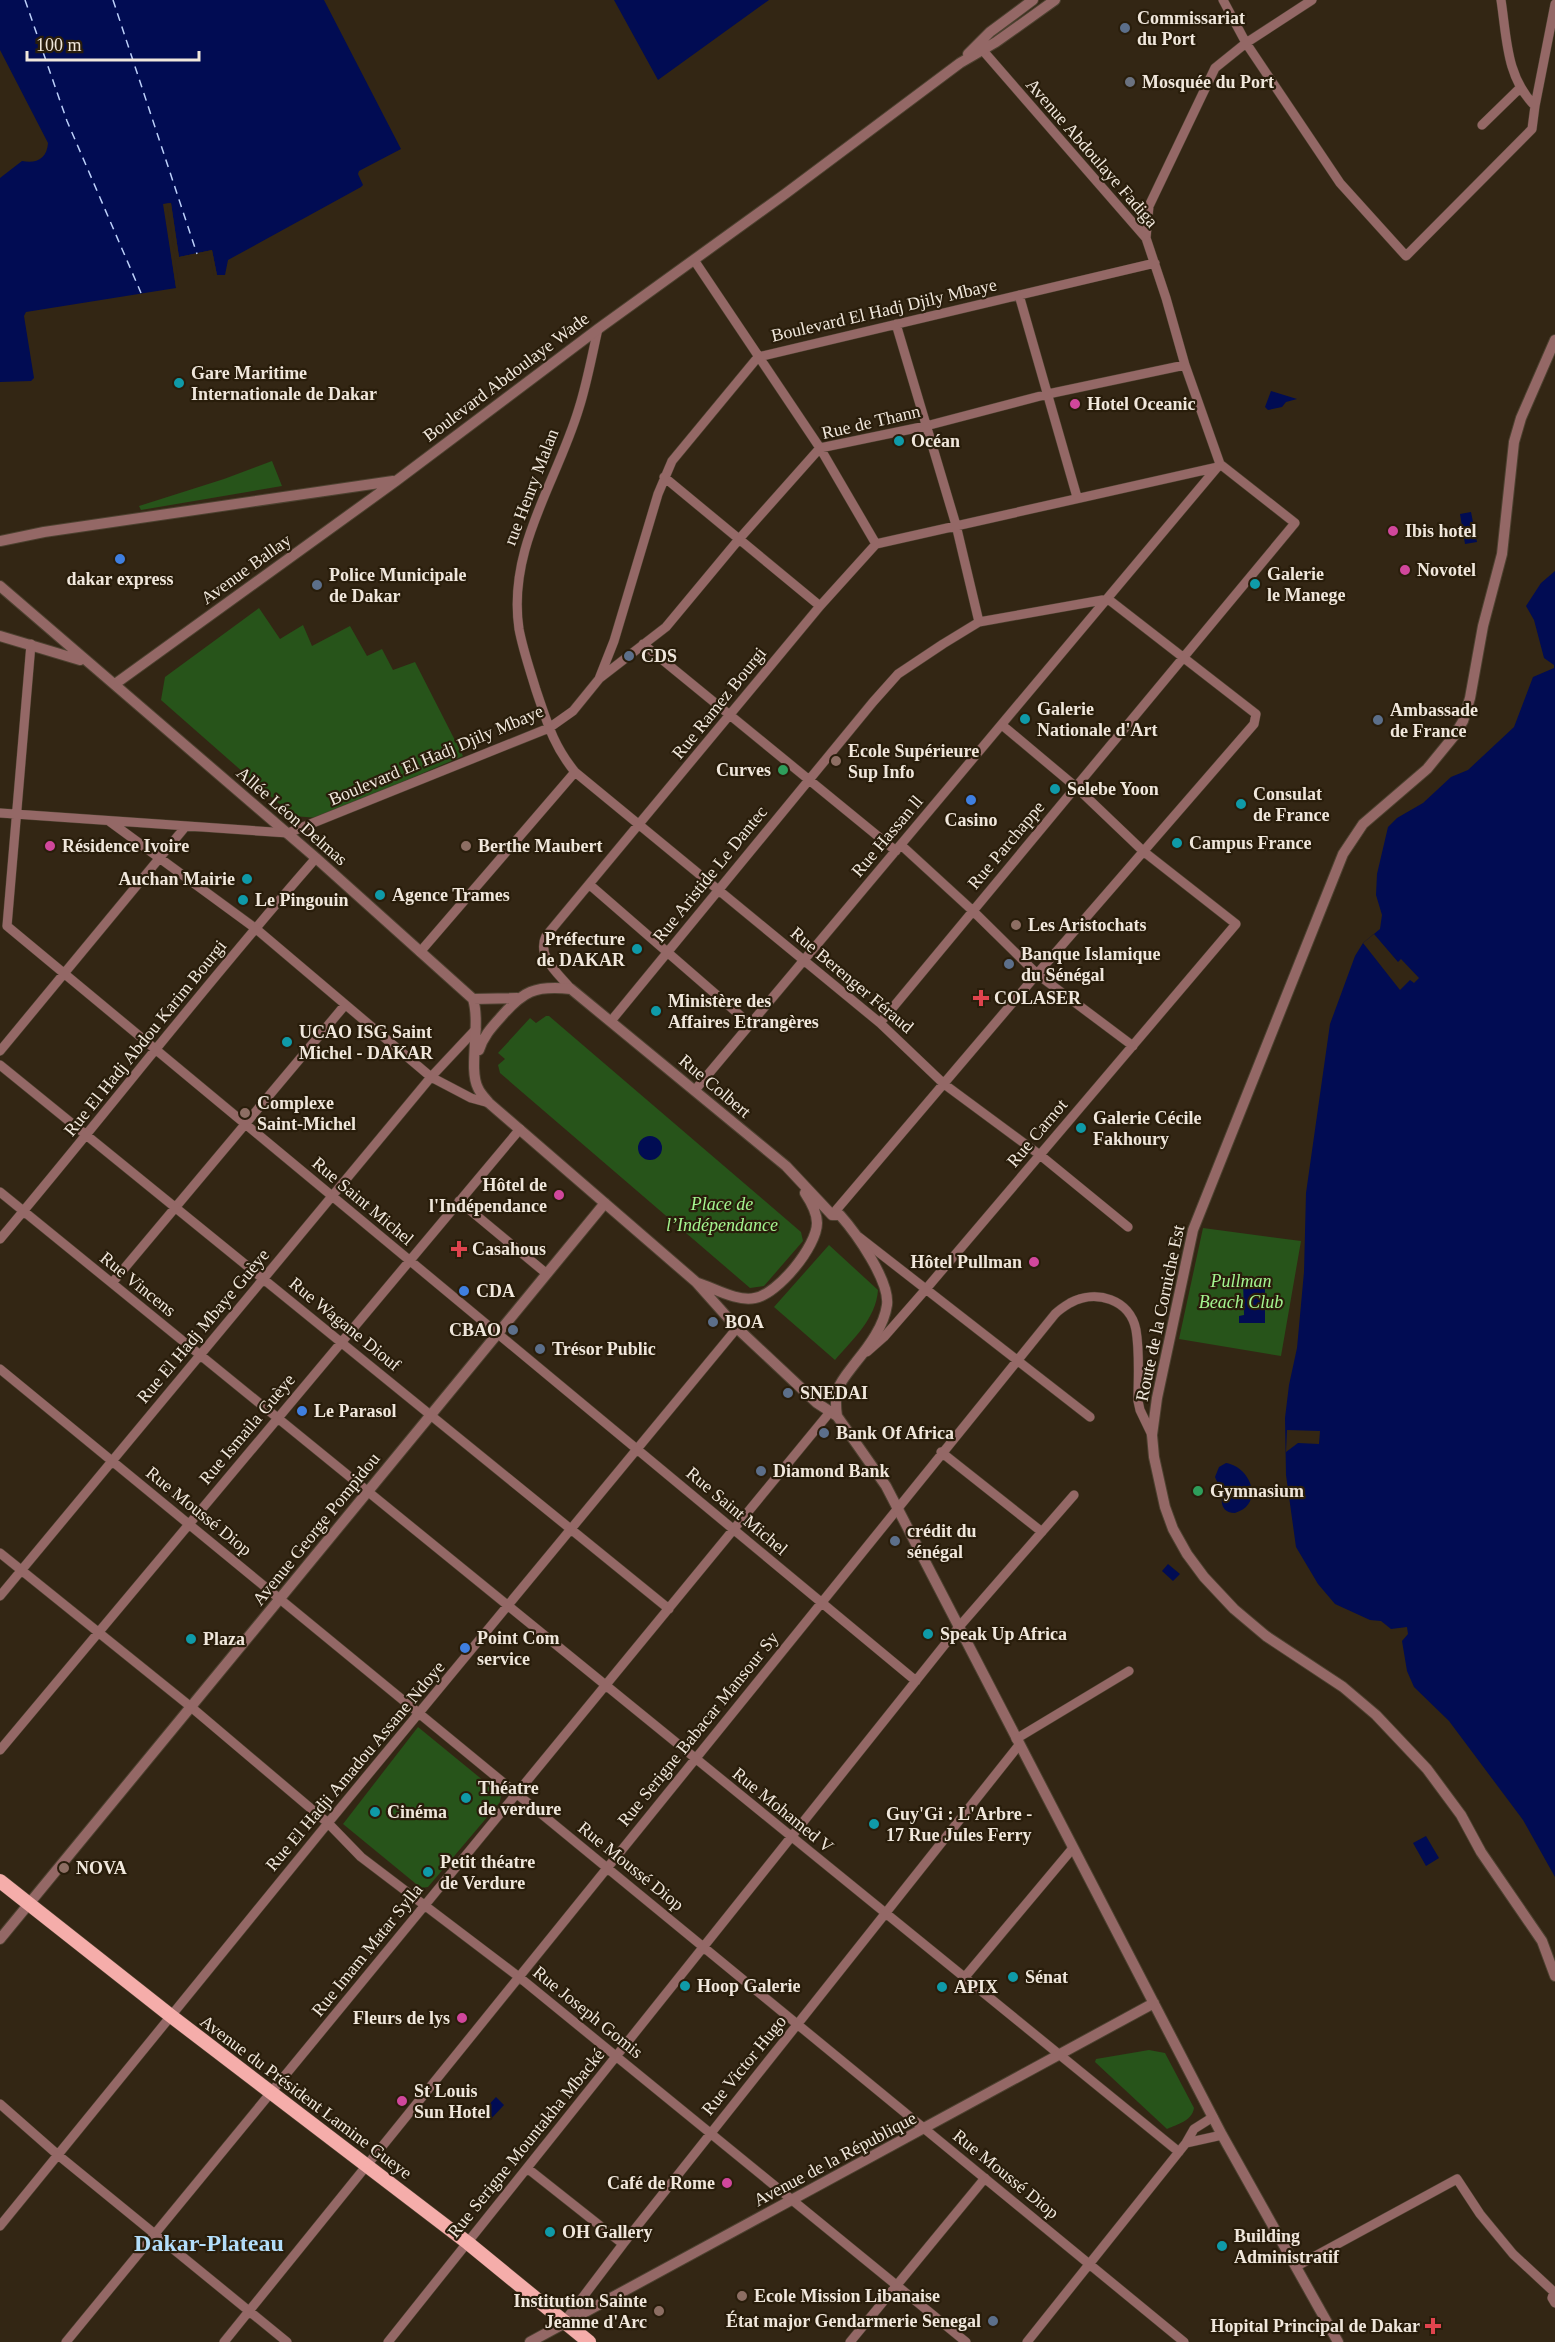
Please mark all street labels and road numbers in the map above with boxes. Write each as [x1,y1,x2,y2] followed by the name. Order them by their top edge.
[1022,75,1162,231] street label: Avenue Abdoulaye Fadiga
[769,274,999,346] street label: Boulevard El Hadj Djily Mbaye
[419,308,593,446] street label: Boulevard Abdoulaye Wade
[820,401,922,443] street label: Rue de Thann
[500,426,562,548] street label: rue Henry Malan
[197,530,295,608] street label: Avenue Ballay
[668,643,770,763] street label: Rue Ramez Bourgi
[326,701,546,809] street label: Boulevard El Hadj Djily Mbaye
[233,763,351,869] street label: Allée Léon Delmas
[847,791,927,881] street label: Rue Hassan ll
[963,797,1049,893] street label: Rue Parchappe
[649,802,771,946] street label: Rue Aristide Le Dantec
[787,923,917,1037] street label: Rue Berenger Féraud
[60,936,230,1140] street label: Rue El Hadj Abdou Karim Bourgi
[675,1050,755,1122] street label: Rue Colbert
[1003,1095,1071,1171] street label: Rue Carnot
[308,1153,418,1249] street label: Rue Saint Michel
[1132,1223,1188,1403] street label: Route de la Corniche Est
[133,1245,273,1407] street label: Rue El Hadj Mbaye Guèye
[96,1248,180,1320] street label: Rue Vincens
[285,1273,405,1375] street label: Rue Wagane Diouf
[195,1370,299,1488] street label: Rue Ismaila Guèye
[248,1449,384,1609] street label: Avenue George Pompidou
[142,1462,256,1560] street label: Rue Moussé Diop
[682,1463,792,1559] street label: Rue Saint Michel
[613,1628,783,1830] street label: Rue Serigne Babacar Mansour Sy
[261,1657,449,1875] street label: Rue El Hadji Amadou Assane Ndoye
[729,1763,837,1857] street label: Rue Mohamed V
[574,1817,688,1915] street label: Rue Moussé Diop
[307,1880,427,2020] street label: Rue Imam Matar Sylla
[529,1962,647,2062] street label: Rue Joseph Gomis
[196,2011,416,2183] street label: Avenue du Président Lamine Gueye
[698,2011,790,2119] street label: Rue Victor Hugo
[444,2044,608,2242] street label: Rue Serigne Mountakha Mbacké
[750,2108,920,2210] street label: Avenue de la République
[949,2125,1063,2223] street label: Rue Moussé Diop

